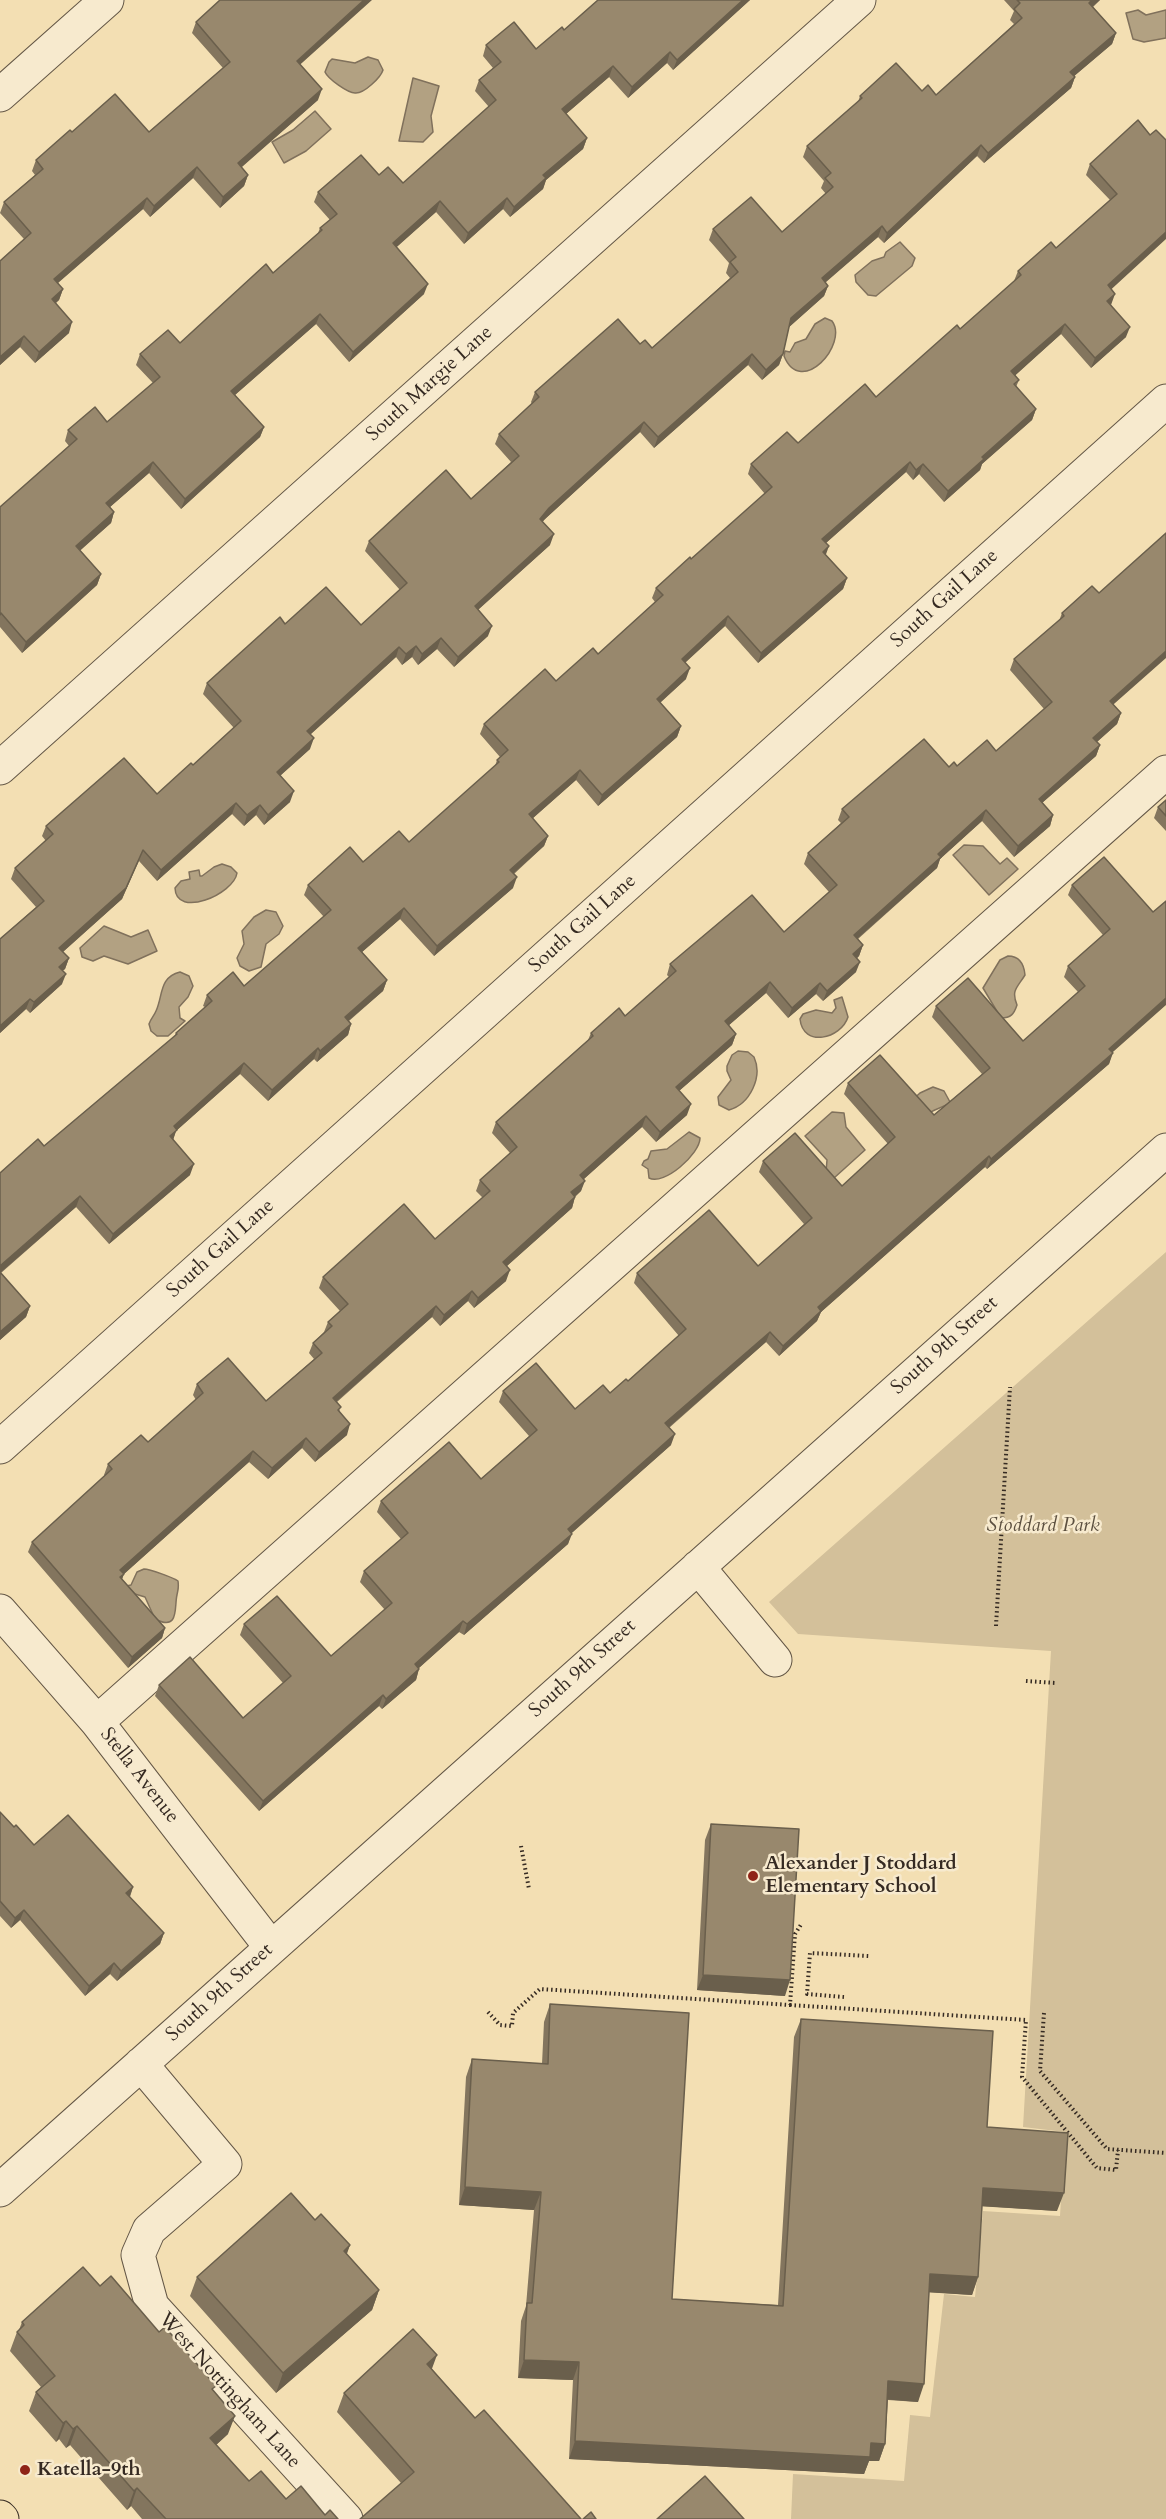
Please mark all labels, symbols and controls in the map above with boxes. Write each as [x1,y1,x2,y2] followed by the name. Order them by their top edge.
[362,321,498,447] street label: South Margie Lane
[886,545,1004,653] street label: South Gail Lane
[524,870,642,978] street label: South Gail Lane
[162,1195,280,1303] street label: South Gail Lane
[887,1292,1003,1400] street label: South 9th Street
[986,1514,1100,1538] park label: Stoddard Park
[525,1615,641,1723] street label: South 9th Street
[94,1724,184,1828] street label: Stella Avenue
[765,1852,957,1899] place label: Alexander J Stoddard Elementary School
[746,1869,760,1883] marker: Alexander J Stoddard Elementary School
[162,1939,278,2047] street label: South 9th Street
[153,2308,305,2474] street label: West Nottingham Lane
[37,2458,141,2482] place label: Katella-9th
[18,2463,32,2477] marker: Katella-9th

